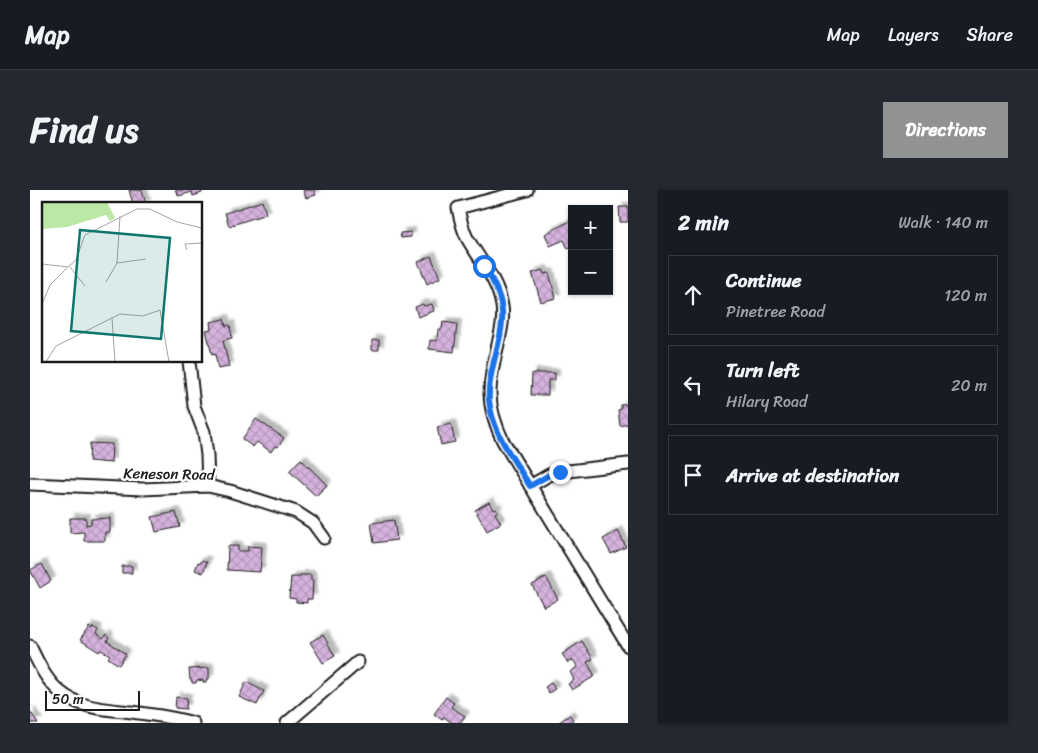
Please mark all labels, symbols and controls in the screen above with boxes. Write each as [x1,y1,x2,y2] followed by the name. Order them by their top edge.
[25,14,69,56] text: Map
[827,19,860,51] text: Map
[888,19,939,51] text: Layers
[967,19,1013,51] text: Share
[30,99,138,161] text: Find us
[883,102,1008,158] button: Directions
[42,202,202,362] inset map
[678,204,729,242] text: 2 min
[568,205,613,295] map controls
[568,205,613,250] button: +
[899,208,988,237] text: Walk · 140 m
[568,250,613,295] button: −
[473,255,496,278] route start
[726,264,802,297] text: Continue
[679,281,707,309] icon: ahead
[944,281,987,310] text: 120 m
[726,297,825,326] text: Pinetree Road
[726,354,799,387] text: Turn left
[679,371,707,399] icon: left
[951,371,987,400] text: 20 m
[726,387,807,416] text: Hilary Road
[726,459,899,492] text: Arrive at destination
[123,460,216,488] street label: Keneson Road
[549,461,572,484] route end
[679,461,707,489] icon: arrive
[52,687,84,712] text: 50 m
[45,688,140,711] scale bar

